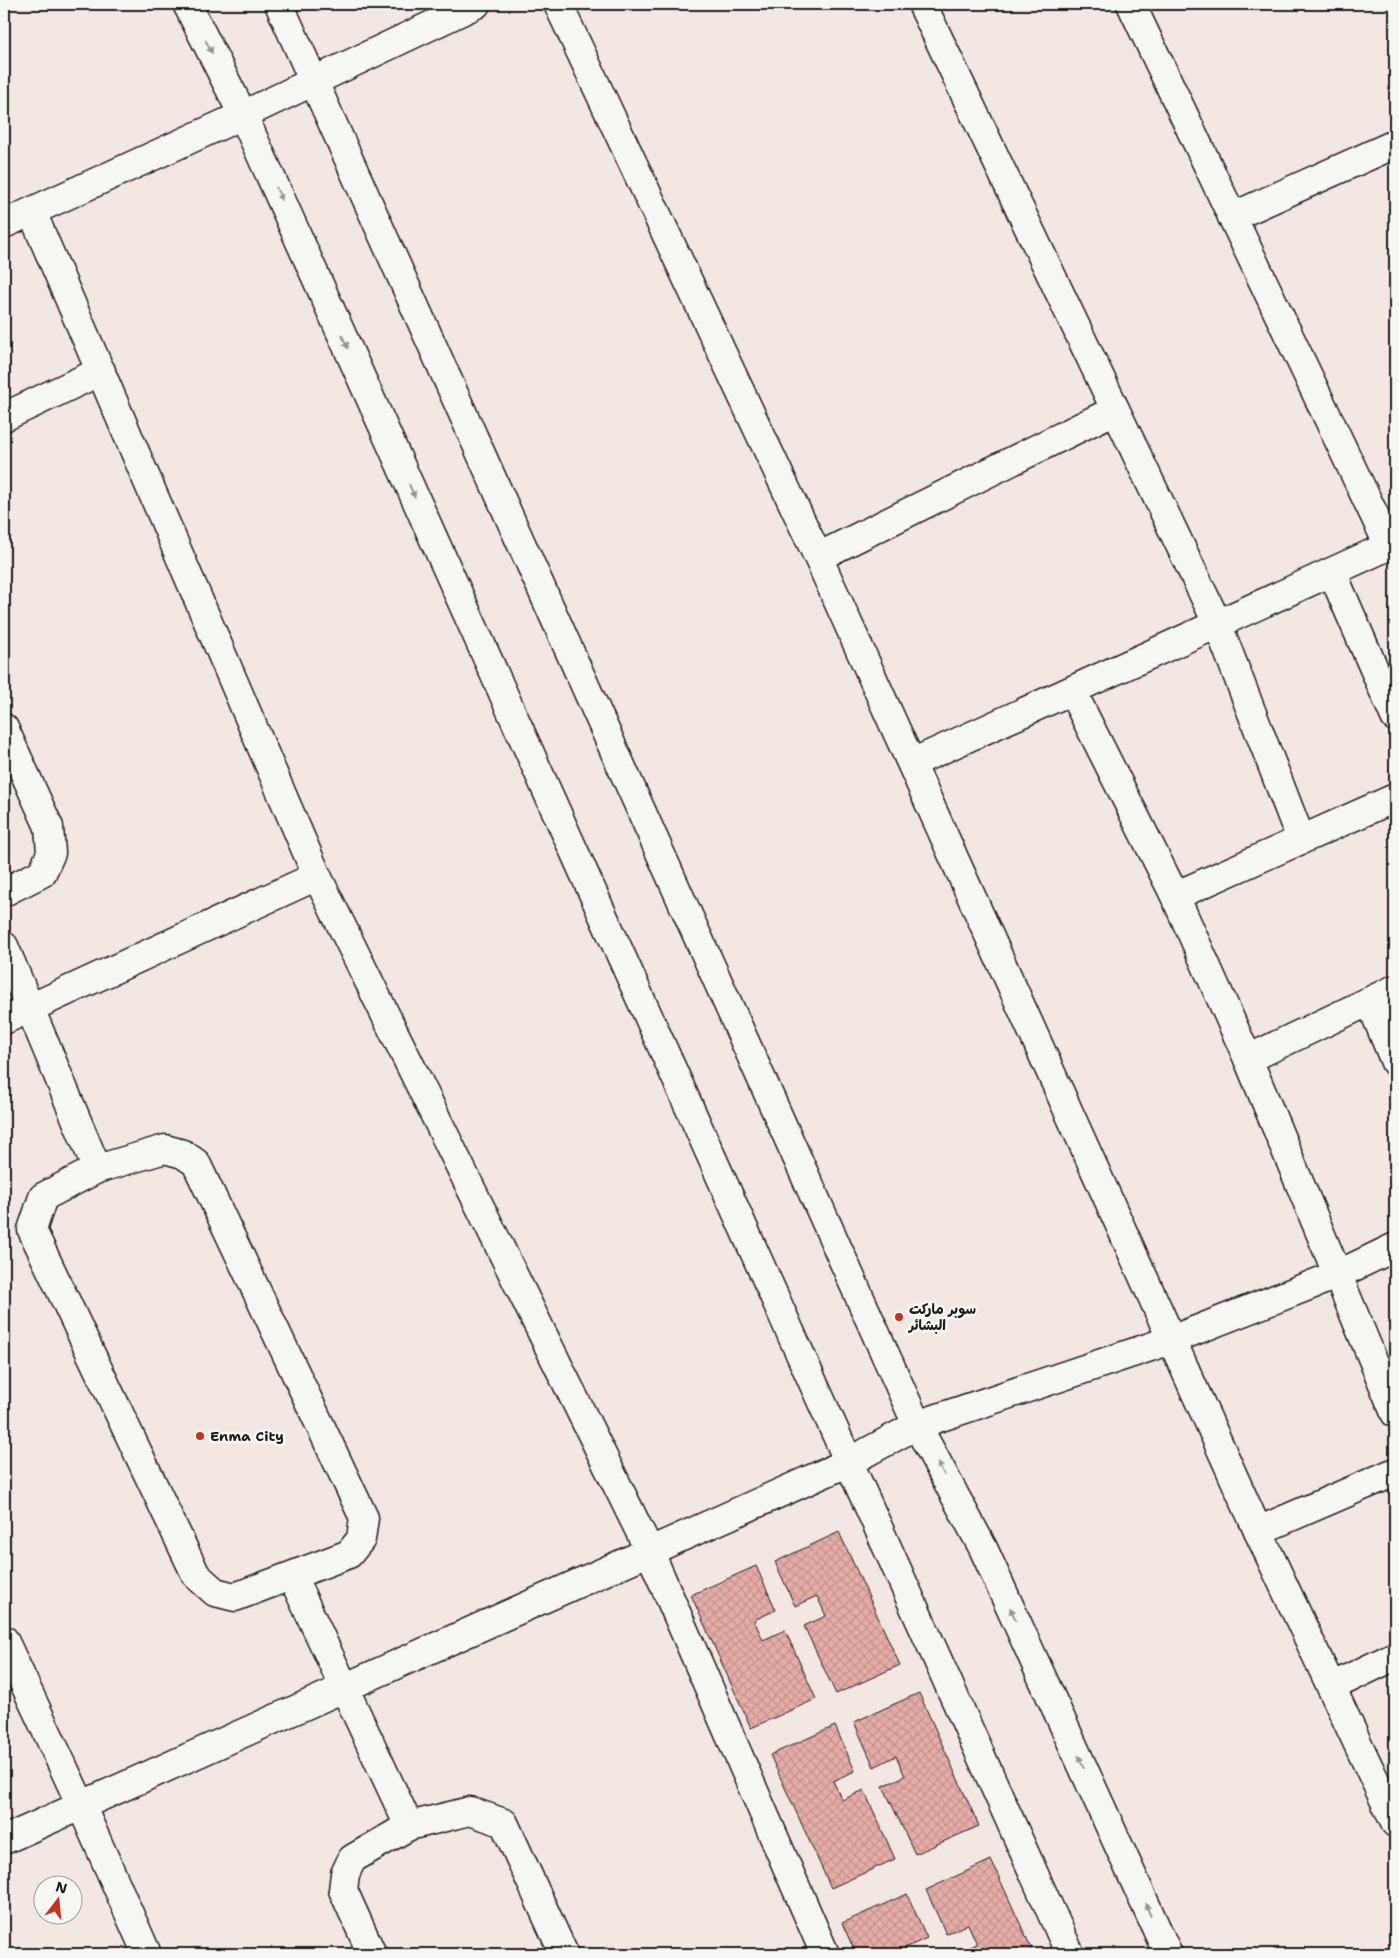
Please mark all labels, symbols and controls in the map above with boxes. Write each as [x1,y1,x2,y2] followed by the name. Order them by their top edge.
[205,40,213,54] one-way arrow
[275,187,283,201] one-way arrow
[342,335,350,349] one-way arrow
[408,484,416,498] one-way arrow
[907,1300,976,1334] place label: سوبر ماركت البشائر
[893,1311,905,1323] marker: سوبر ماركت البشائر
[210,1427,284,1445] place label: Enma City
[194,1430,206,1442] marker: Enma City
[937,1462,945,1476] one-way arrow
[1009,1607,1017,1621] one-way arrow
[1076,1755,1084,1769] one-way arrow
[32,1876,82,1926] north arrow
[54,1877,69,1898] text: N
[1144,1903,1152,1917] one-way arrow

